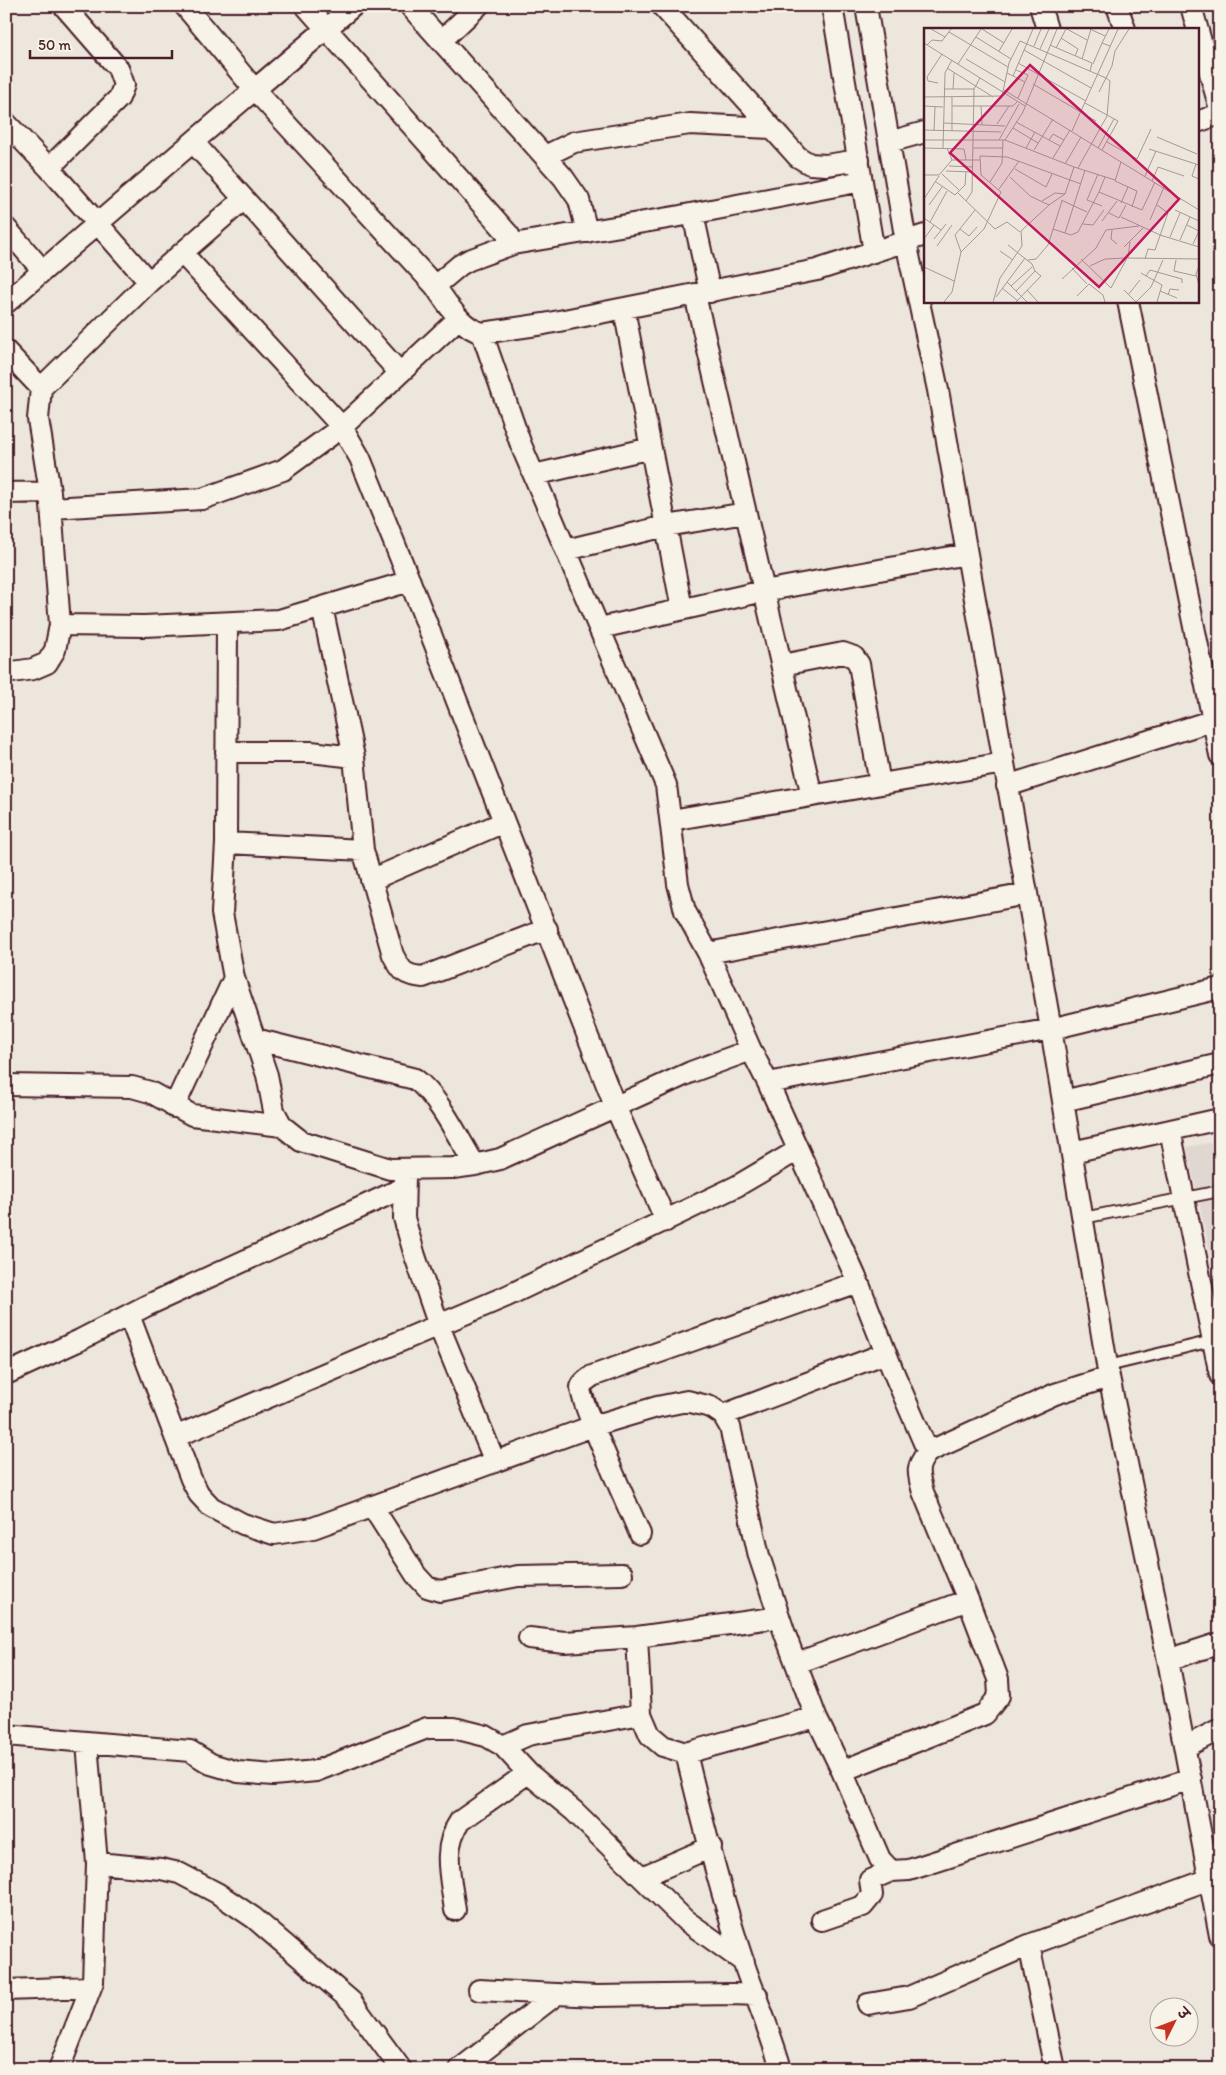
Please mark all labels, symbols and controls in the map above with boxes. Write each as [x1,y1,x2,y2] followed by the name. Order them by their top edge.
[30,28,172,60] scale bar
[924,28,1198,302] inset map
[38,36,71,54] text: 50 m
[1148,1998,1198,2048] north arrow
[1173,2003,1194,2024] text: उ

